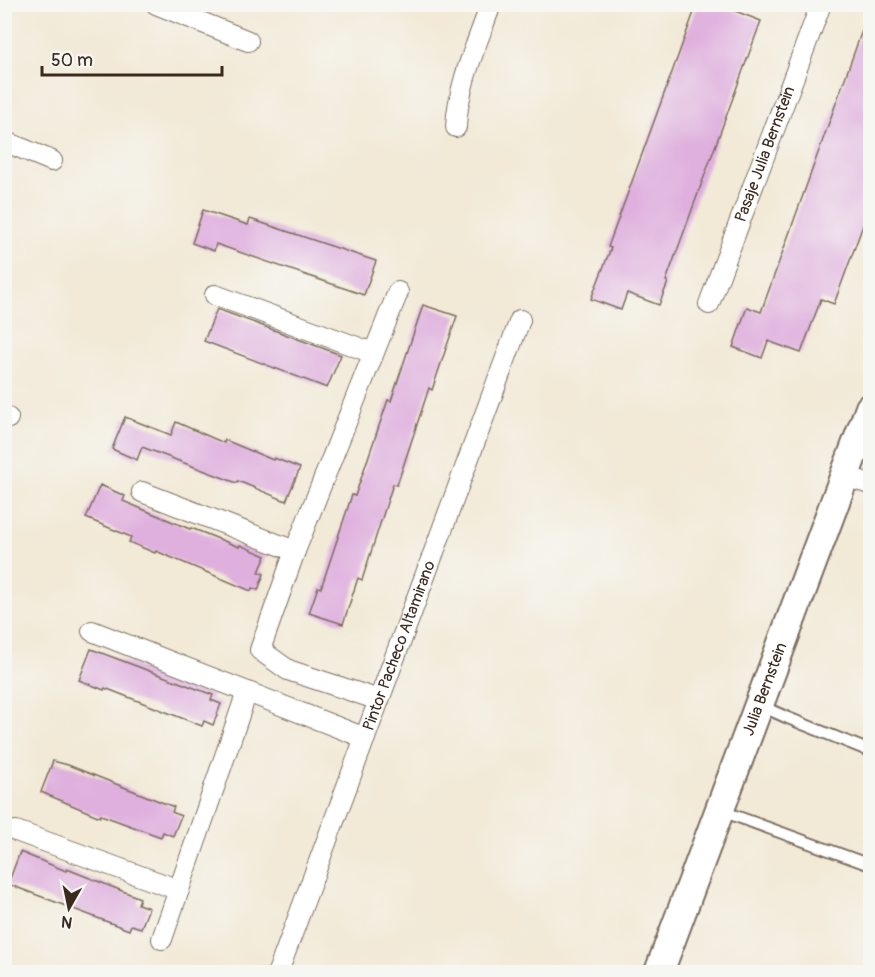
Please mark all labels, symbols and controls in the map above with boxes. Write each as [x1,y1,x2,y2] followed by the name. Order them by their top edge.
[42,39,222,77] scale bar
[51,49,93,72] text: 50 m
[731,83,799,225] street label: Pasaje Julia Bernstein
[358,558,440,734] street label: Pintor Pacheco Altamirano
[738,640,791,739] street label: Julia Bernstein
[39,878,99,938] north arrow
[60,911,74,933] text: N

